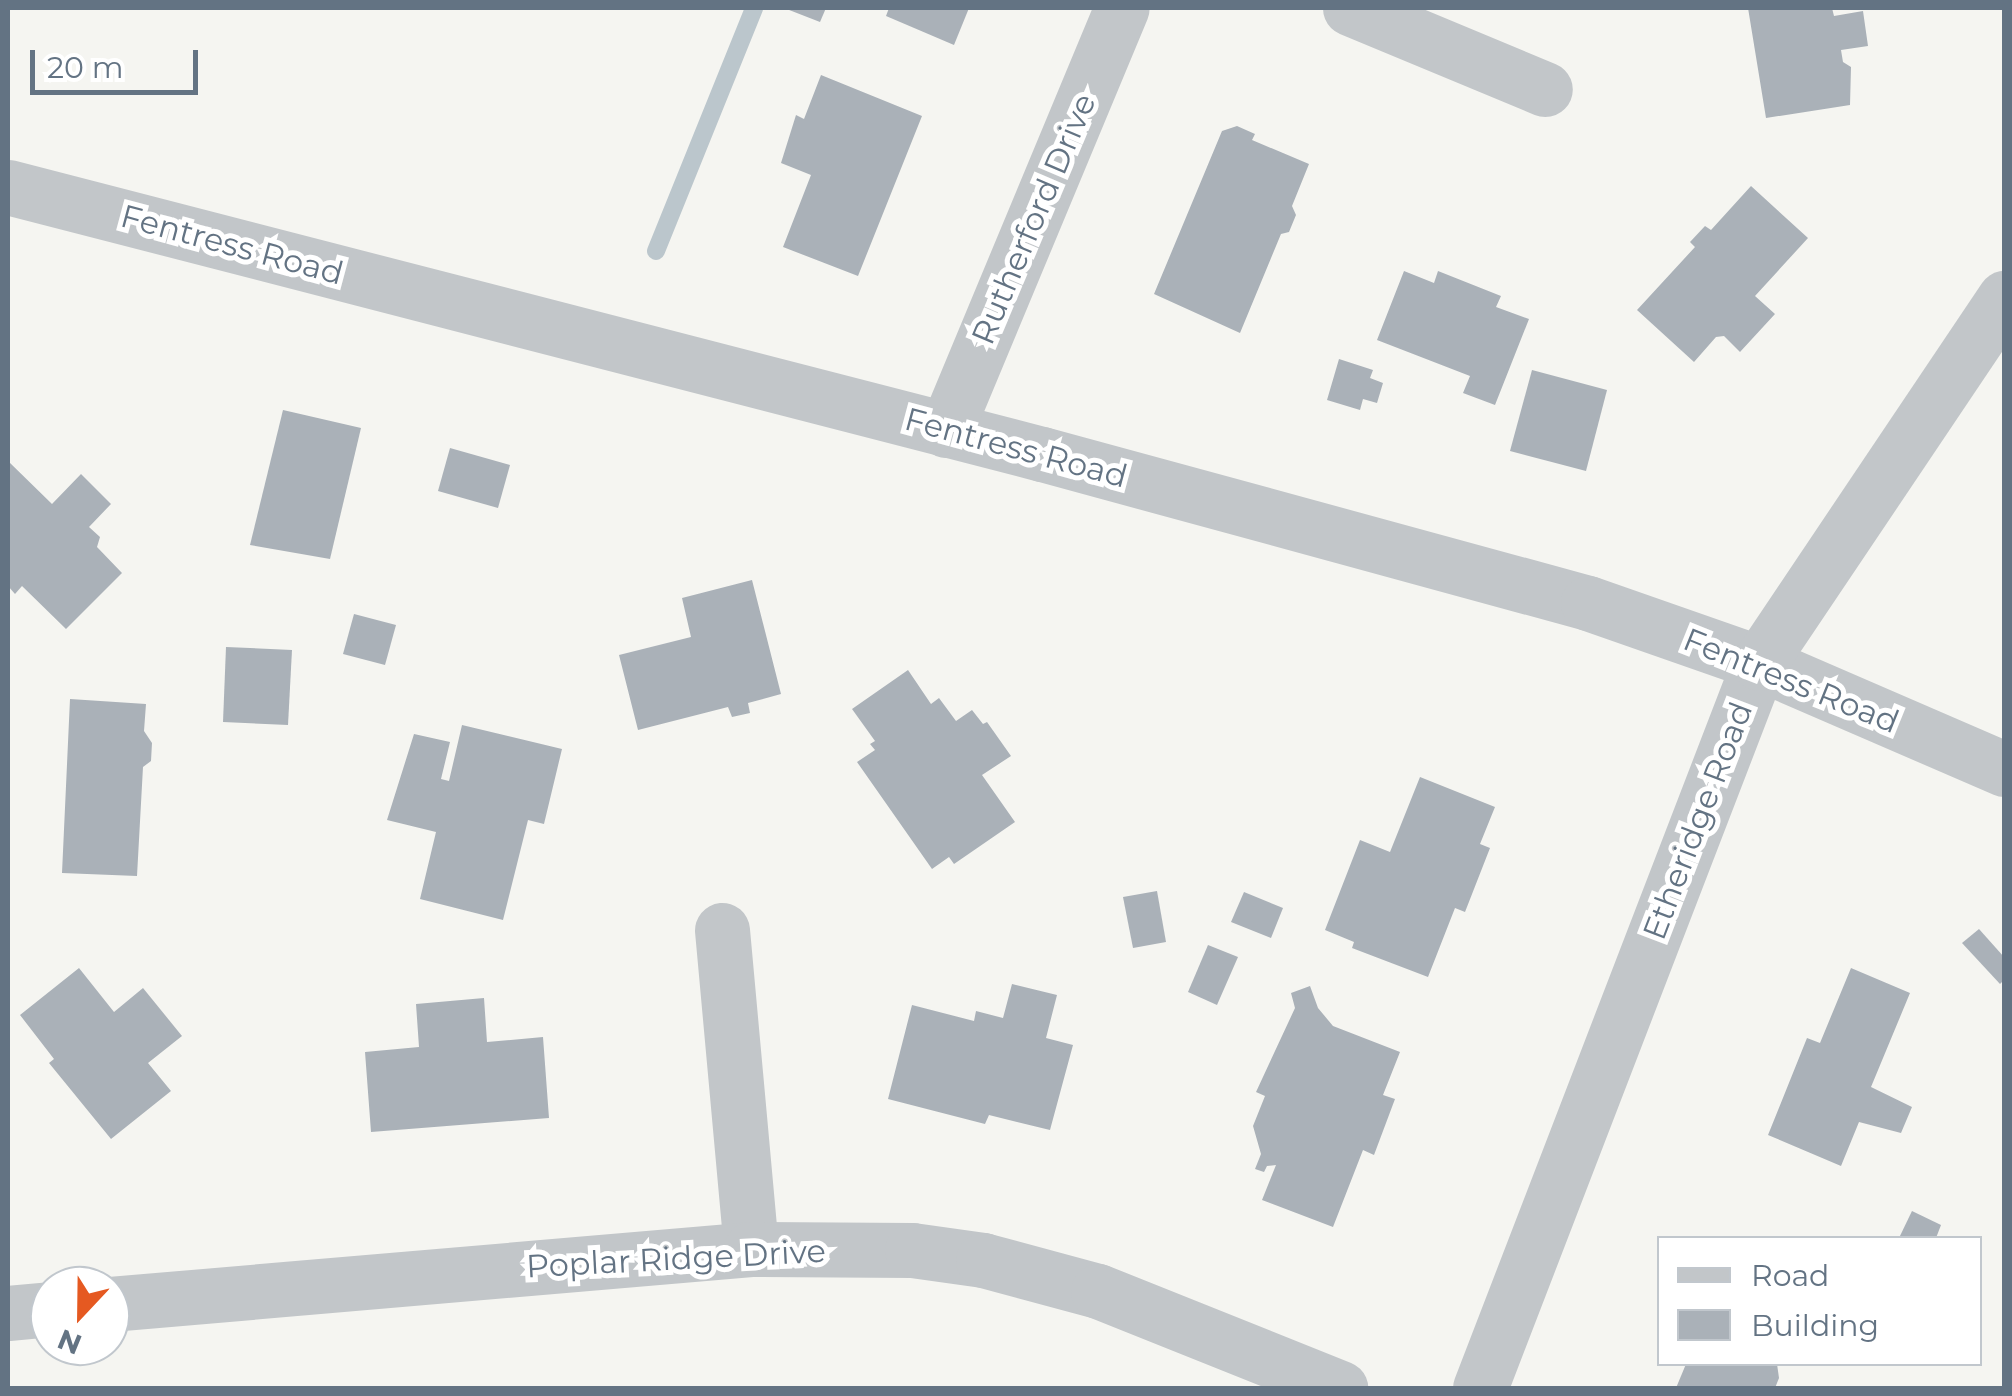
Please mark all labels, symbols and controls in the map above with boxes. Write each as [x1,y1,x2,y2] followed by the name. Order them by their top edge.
[35,30,202,92] scale bar
[47,49,124,86] text: 20 m
[964,88,1104,350] street label: Rutherford Drive
[117,197,347,293] street label: Fentress Road
[901,400,1131,496] street label: Fentress Road
[1678,620,1904,742] street label: Fentress Road
[1635,697,1761,945] street label: Etheridge Road
[525,1232,827,1286] street label: Poplar Ridge Drive
[1657,1236,1982,1366] legend
[1751,1257,1829,1294] text: Road
[30,1266,130,1366] north arrow
[1751,1307,1879,1344] text: Building
[53,1322,86,1362] text: N

